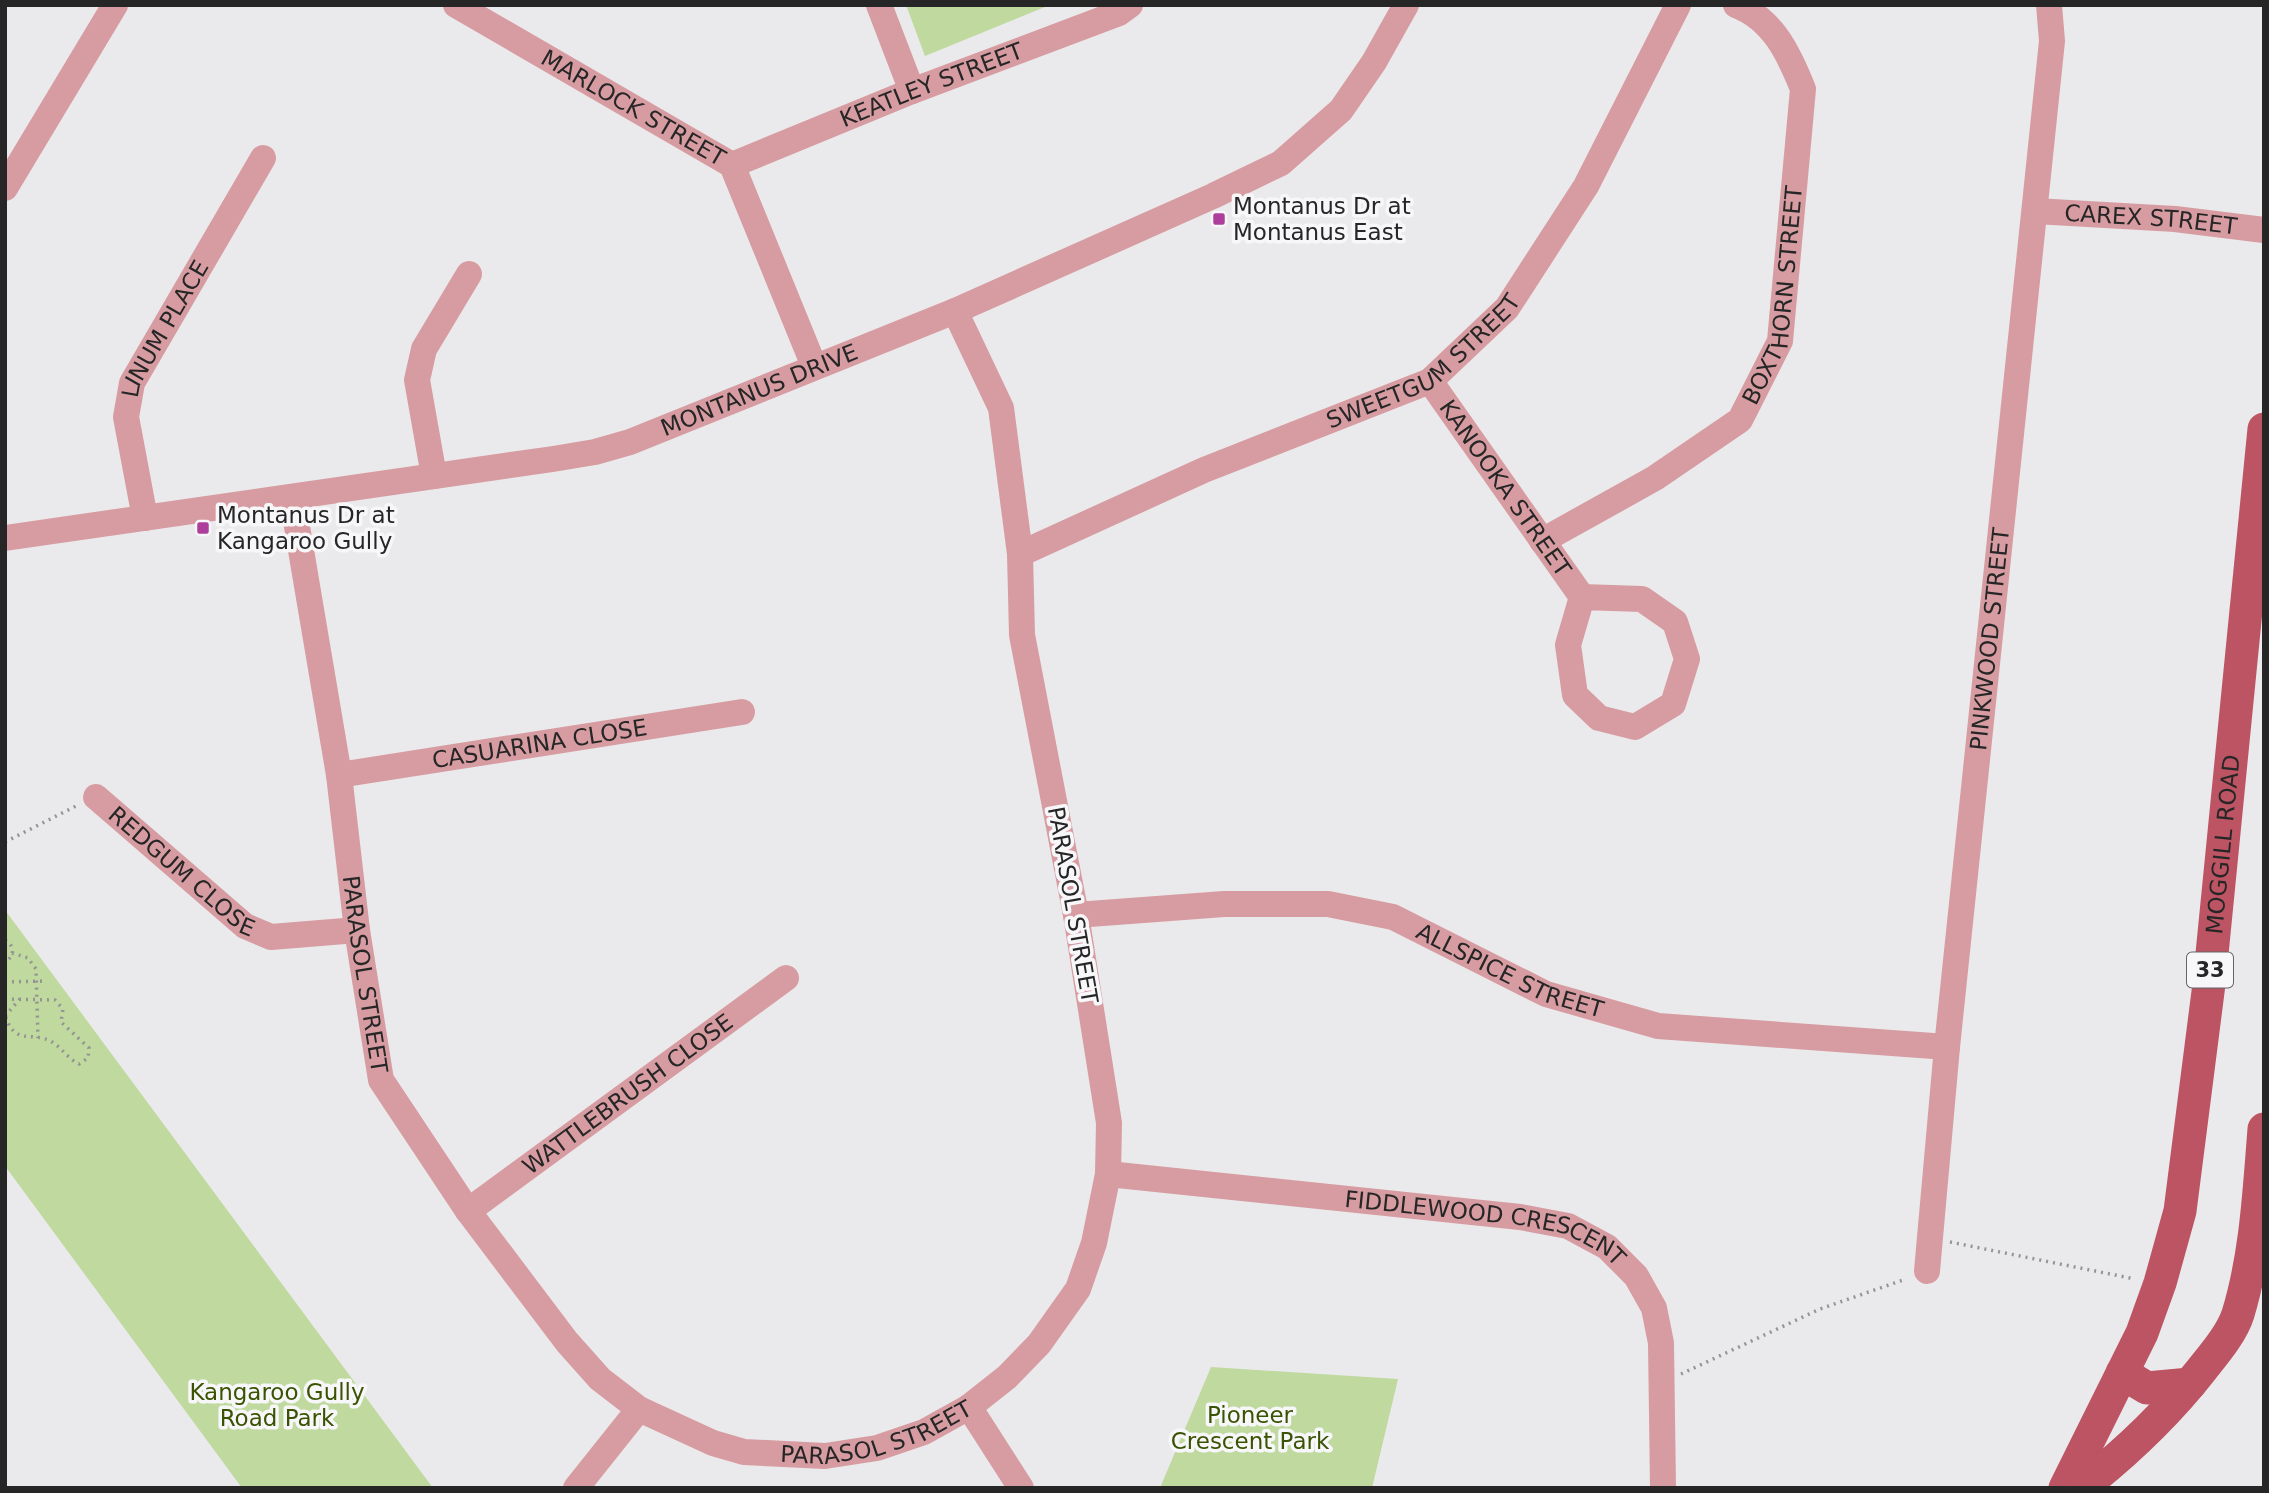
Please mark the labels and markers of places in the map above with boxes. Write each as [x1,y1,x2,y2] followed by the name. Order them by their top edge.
[1233,193,1411,245] place label: Montanus Dr at Montanus East
[1211,211,1227,227] marker: Montanus Dr at Montanus East
[217,502,395,554] place label: Montanus Dr at Kangaroo Gully
[195,520,211,536] marker: Montanus Dr at Kangaroo Gully

